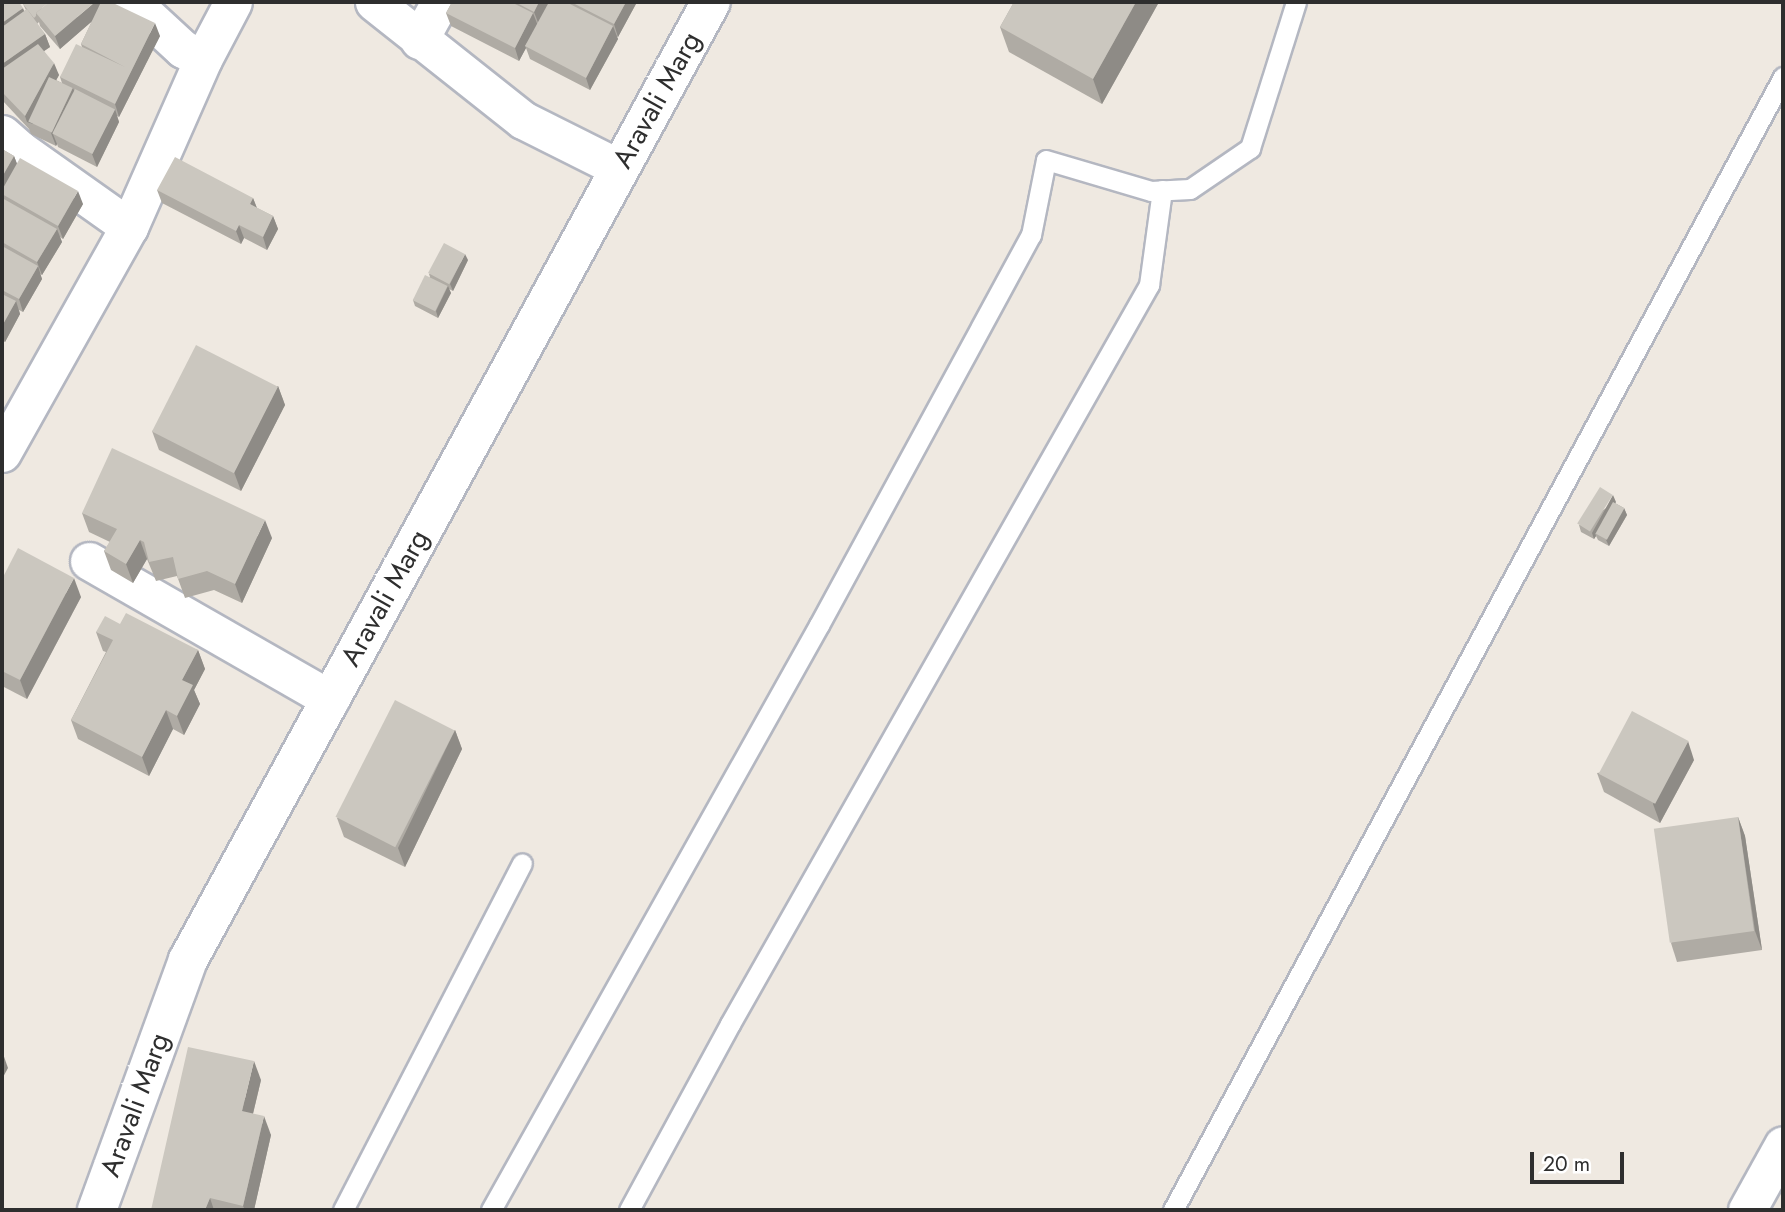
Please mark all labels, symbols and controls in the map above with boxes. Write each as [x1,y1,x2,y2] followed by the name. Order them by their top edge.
[606,26,708,174] street label: Aravali Marg
[334,524,436,672] street label: Aravali Marg
[93,1028,177,1182] street label: Aravali Marg
[1533,1138,1628,1182] scale bar
[1543,1149,1590,1179] text: 20 m

